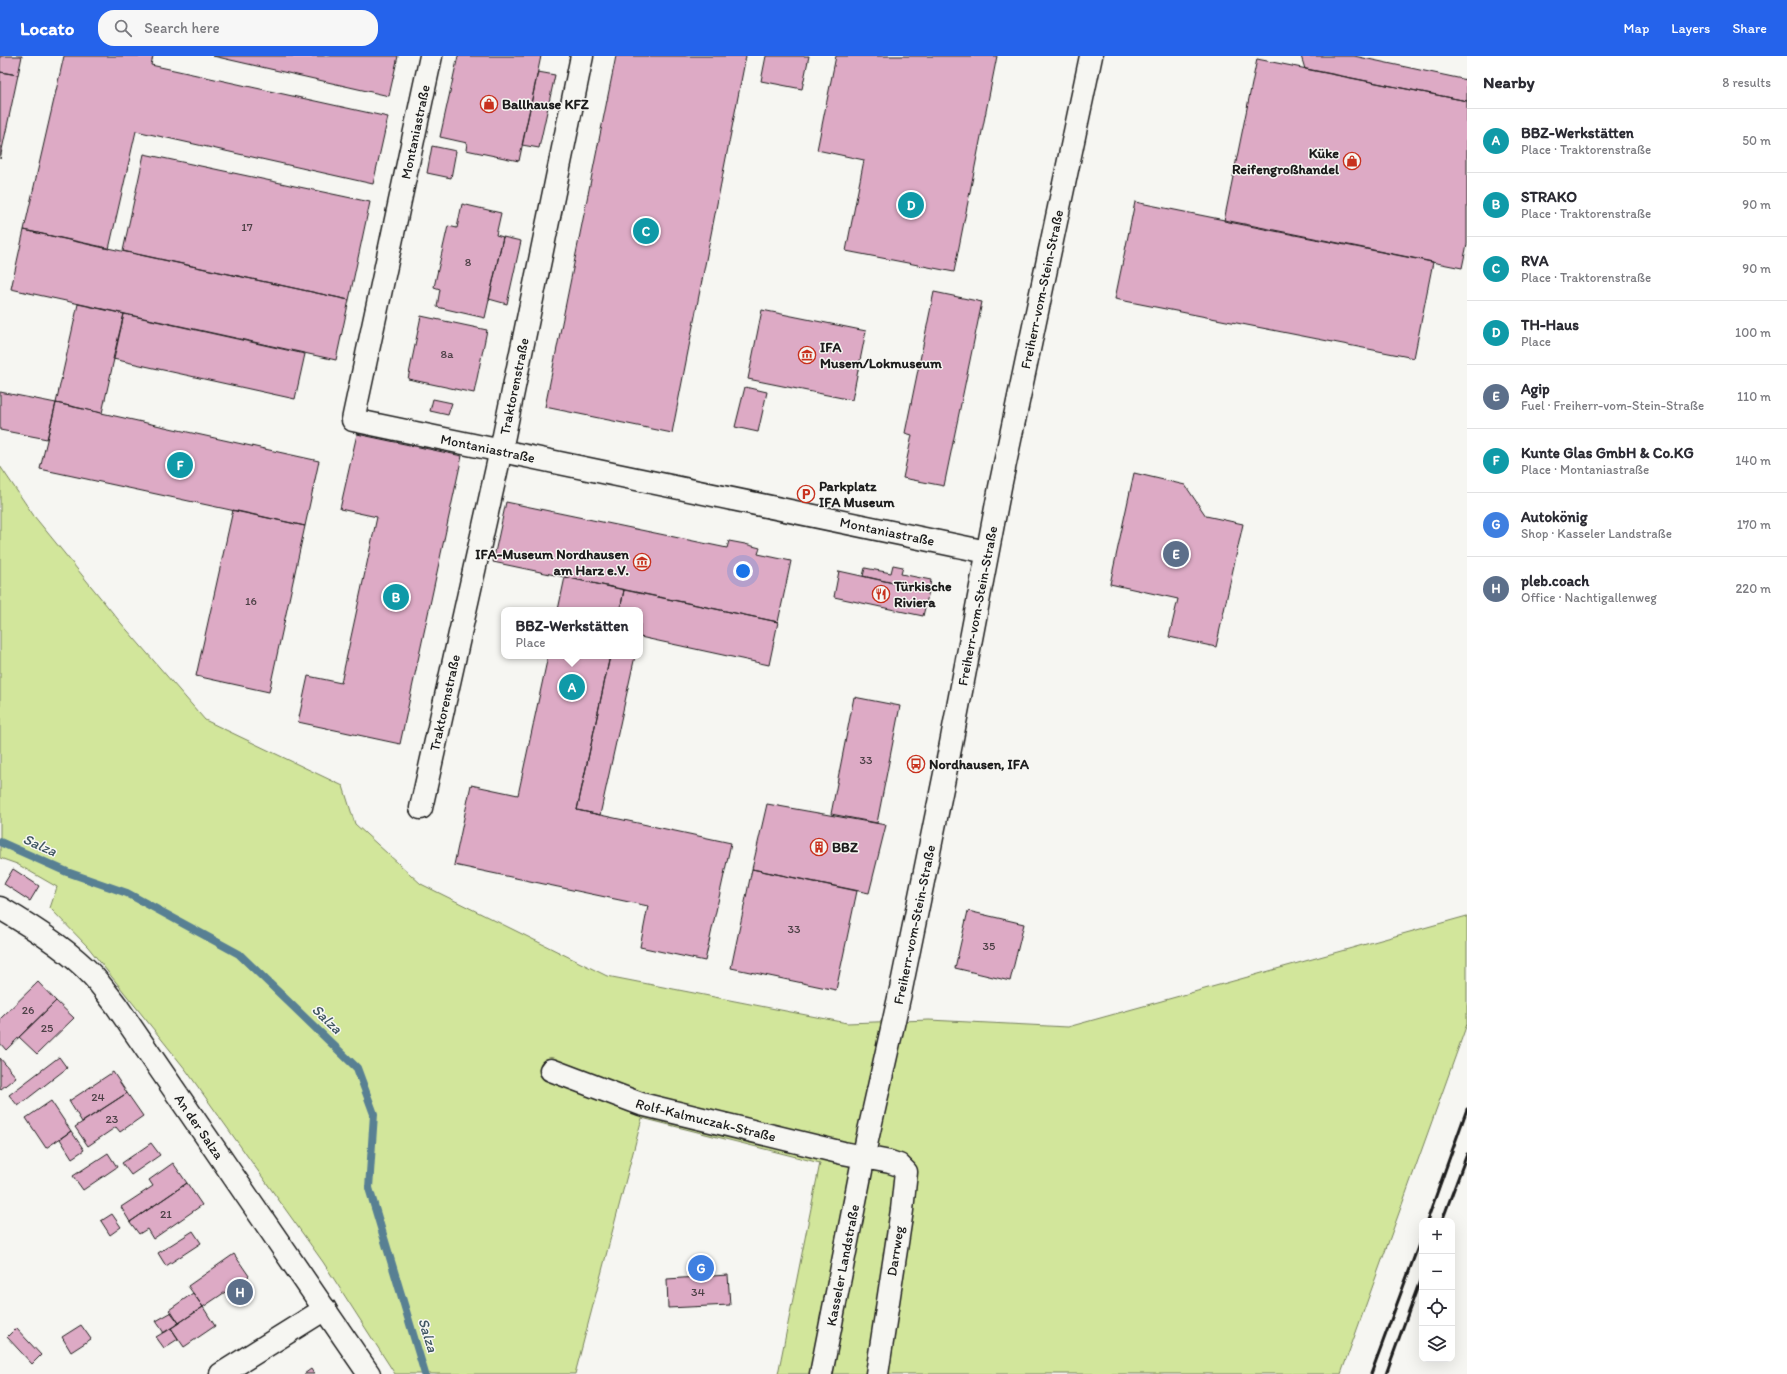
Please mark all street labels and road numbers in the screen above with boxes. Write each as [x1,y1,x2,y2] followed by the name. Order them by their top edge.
[397,83,434,181] street label: Montaniastraße
[1017,208,1067,371] street label: Freiherr-vom-Stein-Straße
[496,336,533,436] street label: Traktorenstraße
[439,430,537,467] street label: Montaniastraße
[838,514,936,550] street label: Montaniastraße
[954,524,1001,687] street label: Freiherr-vom-Stein-Straße
[426,652,464,753] street label: Traktorenstraße
[890,843,939,1006] street label: Freiherr-vom-Stein-Straße
[171,1091,228,1163] street label: An der Salza
[633,1095,778,1145] street label: Rolf-Kalmuczak-Straße
[823,1203,863,1327] street label: Kasseler Landstraße
[883,1224,908,1277] street label: Darrweg

